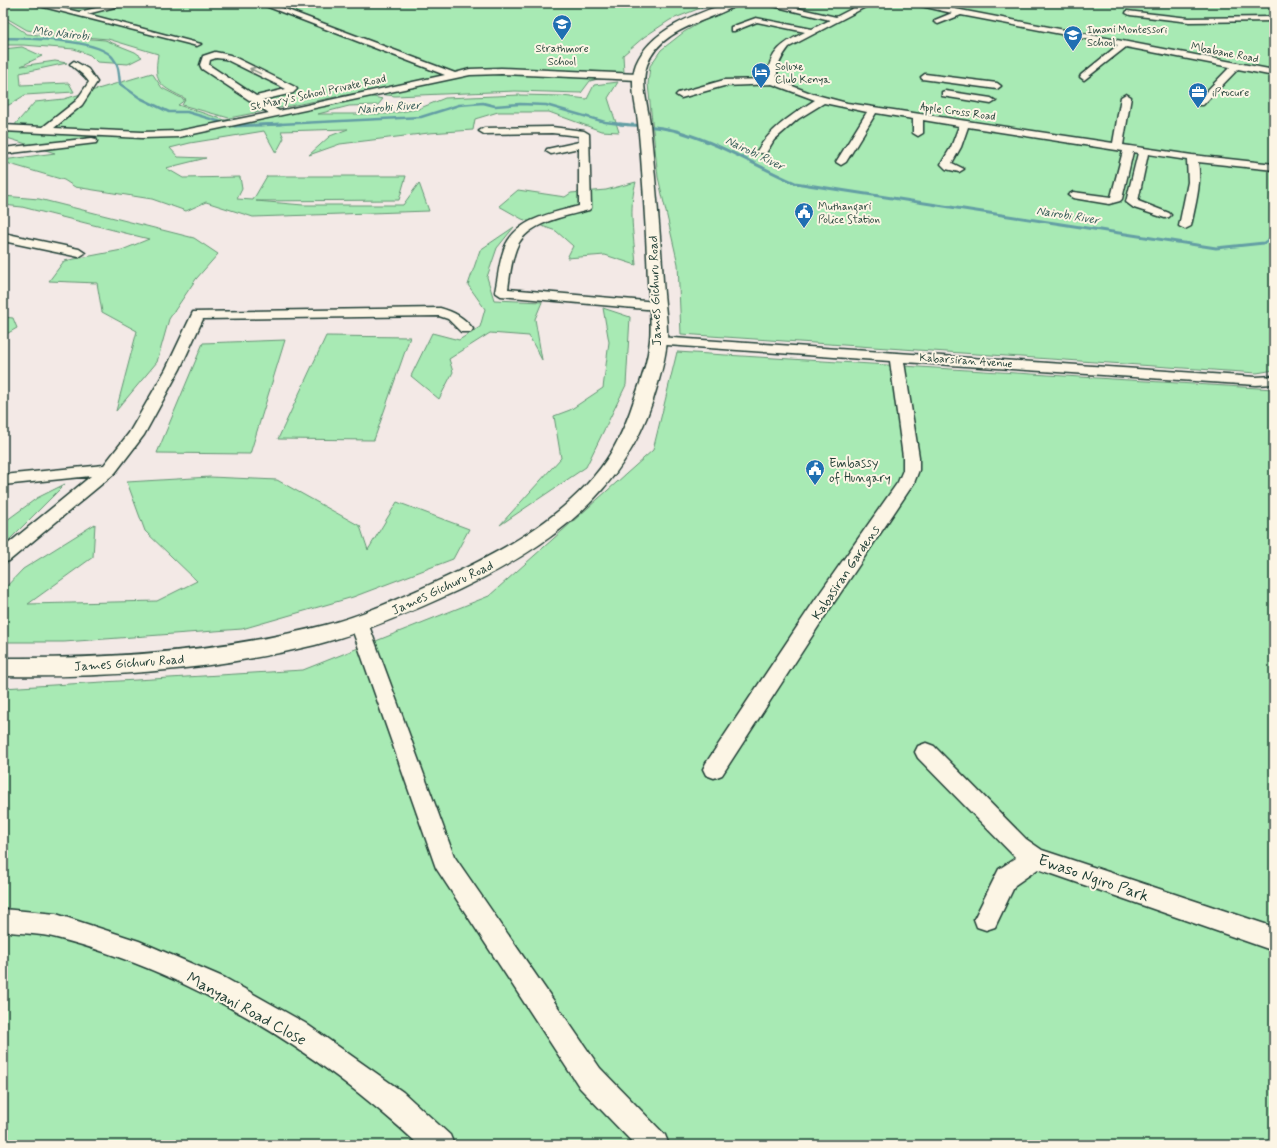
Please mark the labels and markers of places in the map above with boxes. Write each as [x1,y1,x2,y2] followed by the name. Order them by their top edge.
[551,13,573,41] school or university icon: Strathmore School
[1087,23,1168,50] place label: Imani Montessori School
[1062,24,1084,52] school or university icon: Imani Montessori School
[535,42,589,69] place label: Strathmore School
[775,60,830,87] place label: Soluxe Club Kenya
[750,61,772,89] hotel icon: Soluxe Club Kenya
[1187,81,1209,109] office icon: iProcure
[1212,86,1249,100] place label: iProcure
[818,200,880,227] place label: Muthangari Police Station
[793,201,815,229] public building icon: Muthangari Police Station
[829,455,891,487] place label: Embassy of Hungary
[804,458,826,486] public building icon: Embassy of Hungary

